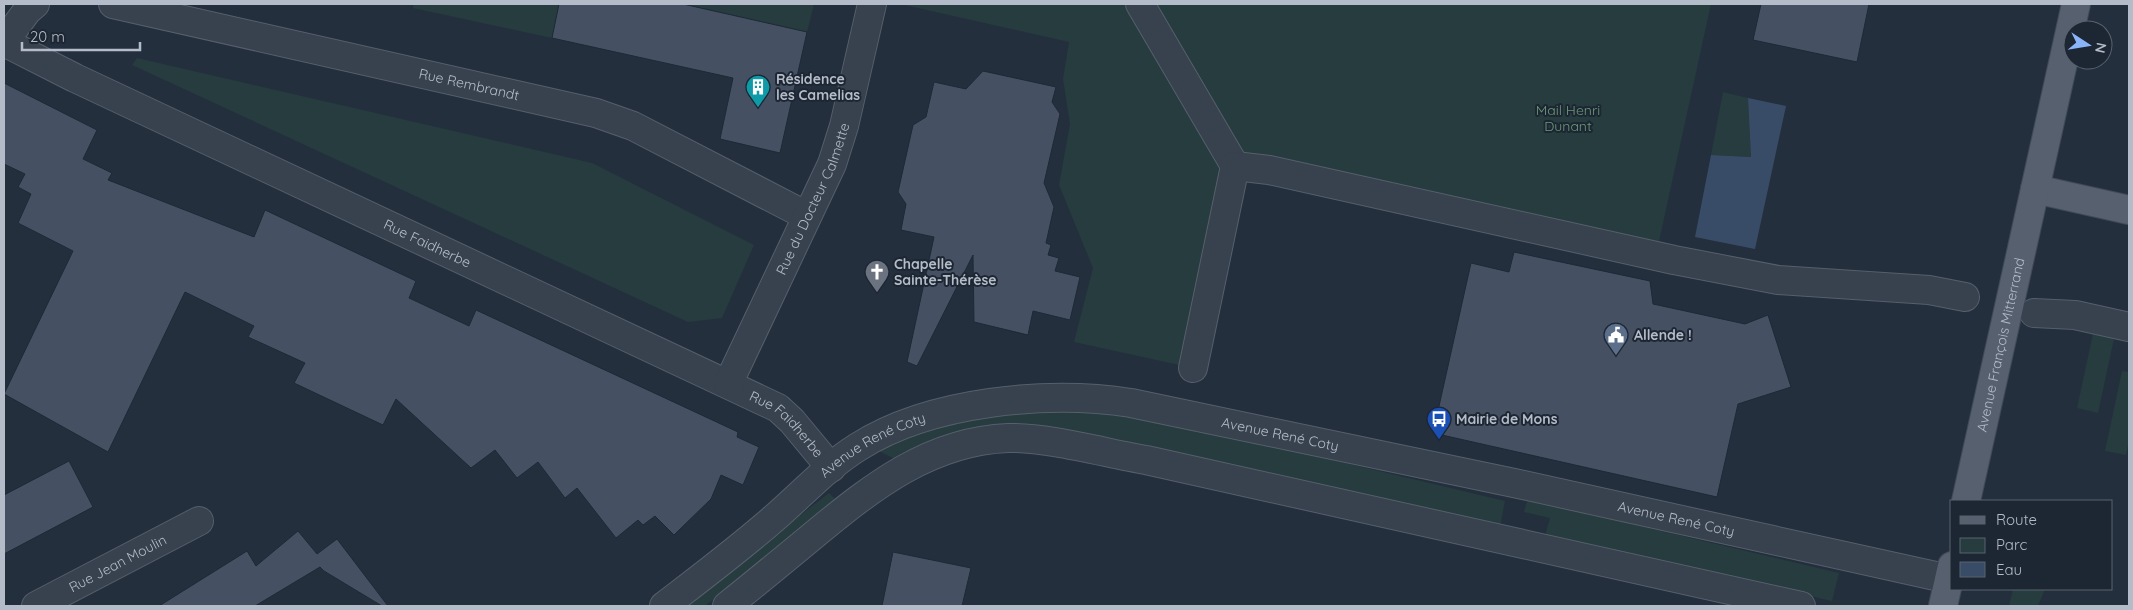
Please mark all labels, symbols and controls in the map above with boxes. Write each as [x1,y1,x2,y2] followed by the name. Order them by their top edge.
[22,20,140,52] scale bar
[2063,20,2113,70] north arrow
[30,27,65,46] text: 20 m
[2091,41,2111,55] text: N
[417,64,521,104] street label: Rue Rembrandt
[776,70,860,104] place label: Résidence les Camelias
[745,74,771,108] building icon: Résidence les Camelias
[1536,101,1600,135] park label: Mail Henri Dunant
[772,120,853,278] street label: Rue du Docteur Calmette
[381,215,474,272] street label: Rue Faidherbe
[894,255,997,289] place label: Chapelle Sainte-Thérèse
[1973,256,2029,434] street label: Avenue François Mitterrand
[864,259,890,293] church icon: Chapelle Sainte-Thérèse
[1603,322,1629,356] public building icon: Allende !
[1634,326,1692,344] place label: Allende !
[747,387,827,461] street label: Rue Faidherbe
[1426,406,1452,440] bus stop icon: Mairie de Mons
[816,409,928,481] street label: Avenue René Coty
[1456,410,1558,428] place label: Mairie de Mons
[1220,413,1340,455] street label: Avenue René Coty
[1616,497,1736,540] street label: Avenue René Coty
[1950,500,2113,590] legend
[1996,510,2037,529] text: Route
[66,531,169,596] street label: Rue Jean Moulin
[1996,535,2027,554] text: Parc
[1996,560,2022,579] text: Eau

